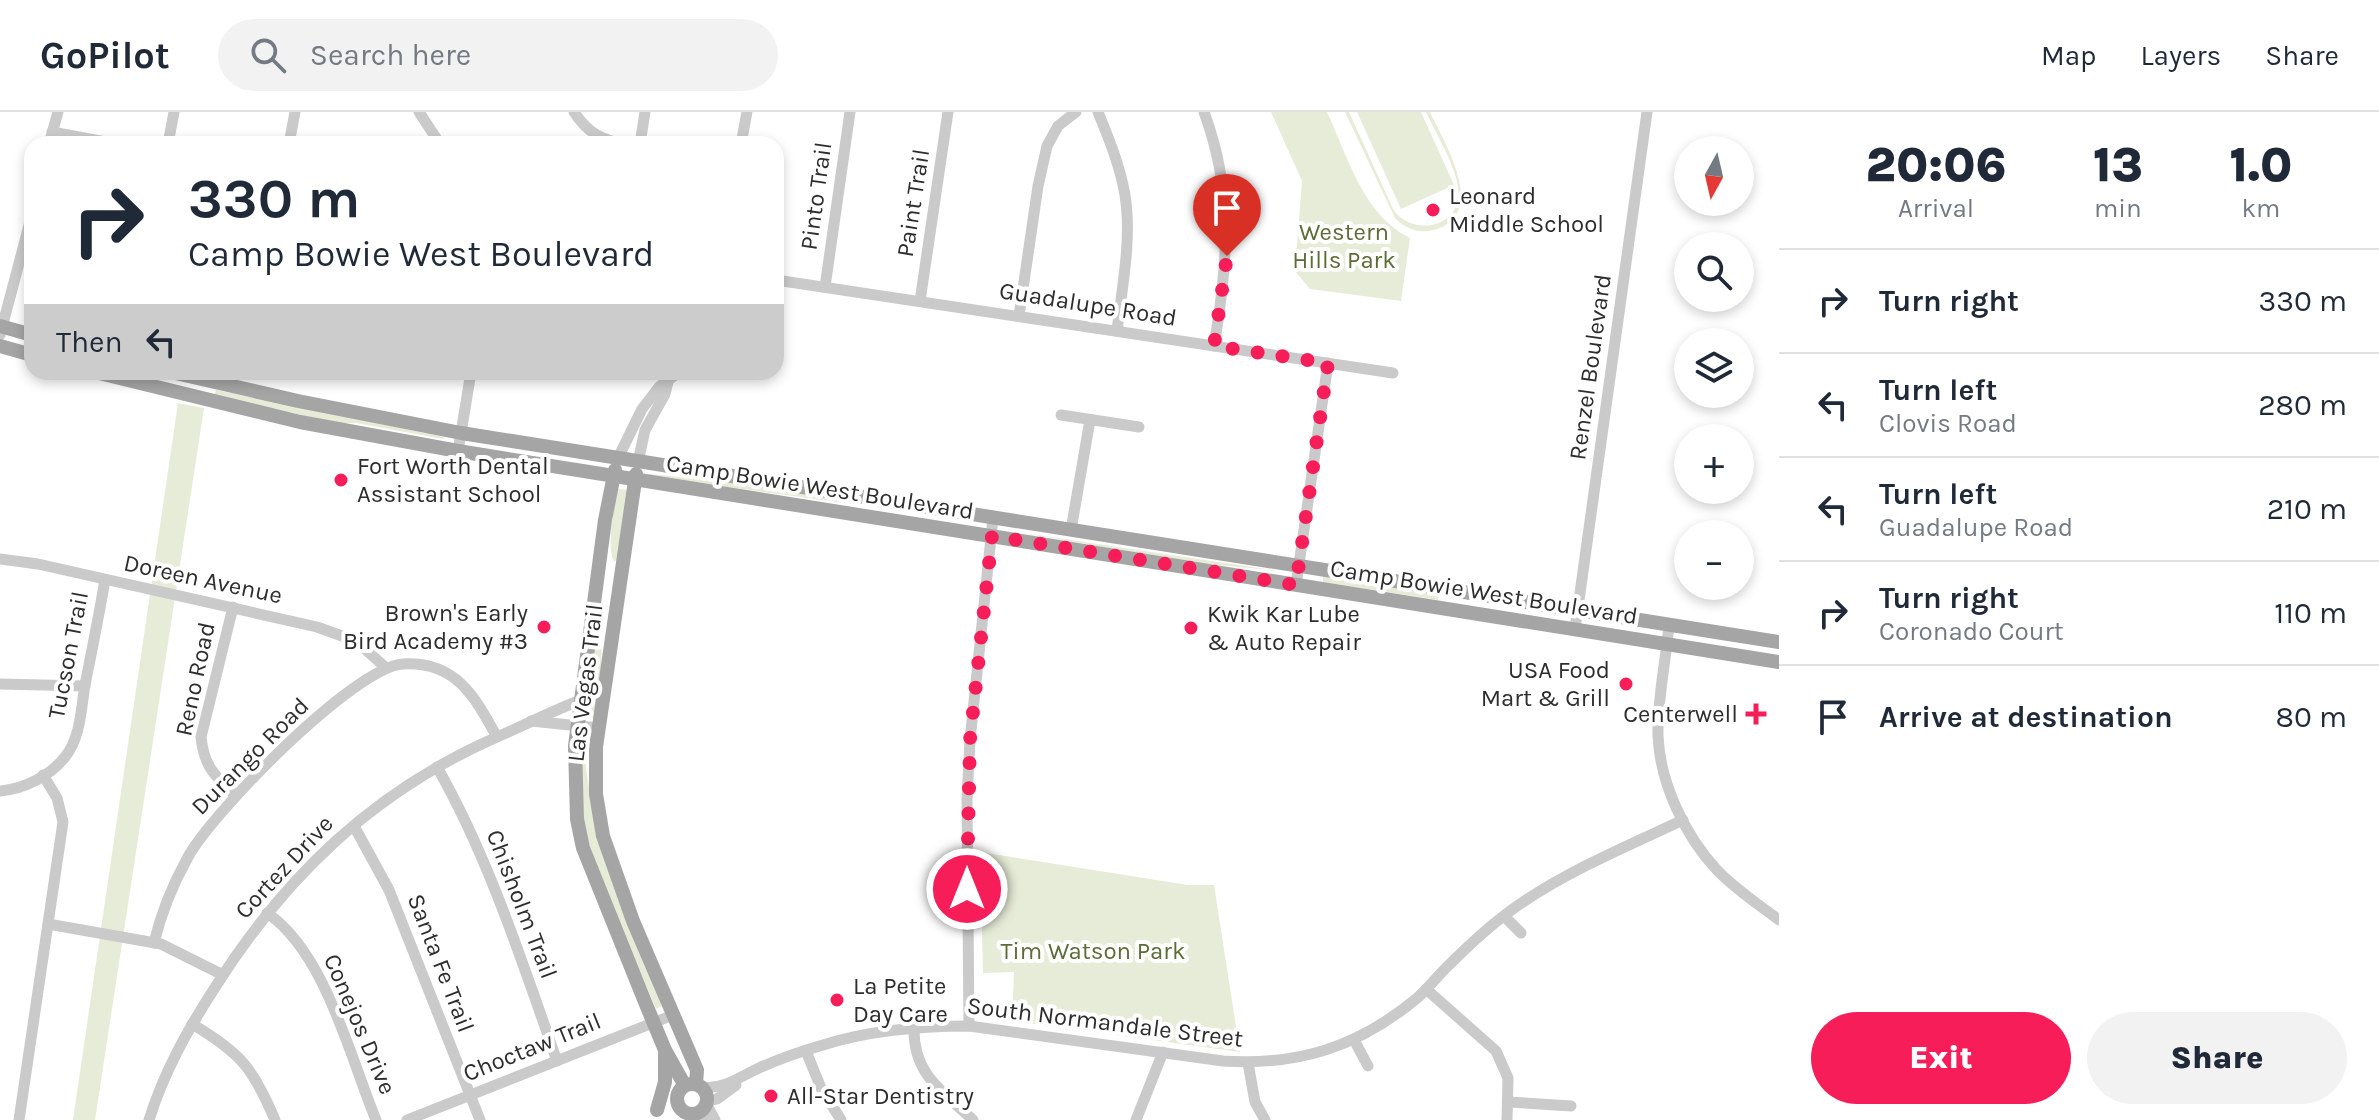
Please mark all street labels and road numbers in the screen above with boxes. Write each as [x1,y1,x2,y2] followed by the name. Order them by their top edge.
[795,140,837,252] street label: Pinto Trail
[891,147,935,259] street label: Paint Trail
[1563,272,1617,462] street label: Renzel Boulevard
[997,276,1179,332] street label: Guadalupe Road
[664,449,976,525] street label: Camp Bowie West Boulevard
[121,549,285,609] street label: Doreen Avenue
[1328,554,1640,630] street label: Camp Bowie West Boulevard
[42,589,94,721] street label: Tucson Trail
[561,602,609,764] street label: Las Vegas Trail
[169,620,221,738] street label: Reno Road
[186,692,314,820] street label: Durango Road
[229,810,339,924] street label: Cortez Drive
[481,825,563,983] street label: Chisholm Trail
[402,890,480,1036] street label: Santa Fe Trail
[318,950,402,1098] street label: Conejos Drive
[965,991,1245,1053] street label: South Normandale Street
[459,1007,605,1087] street label: Choctaw Trail

